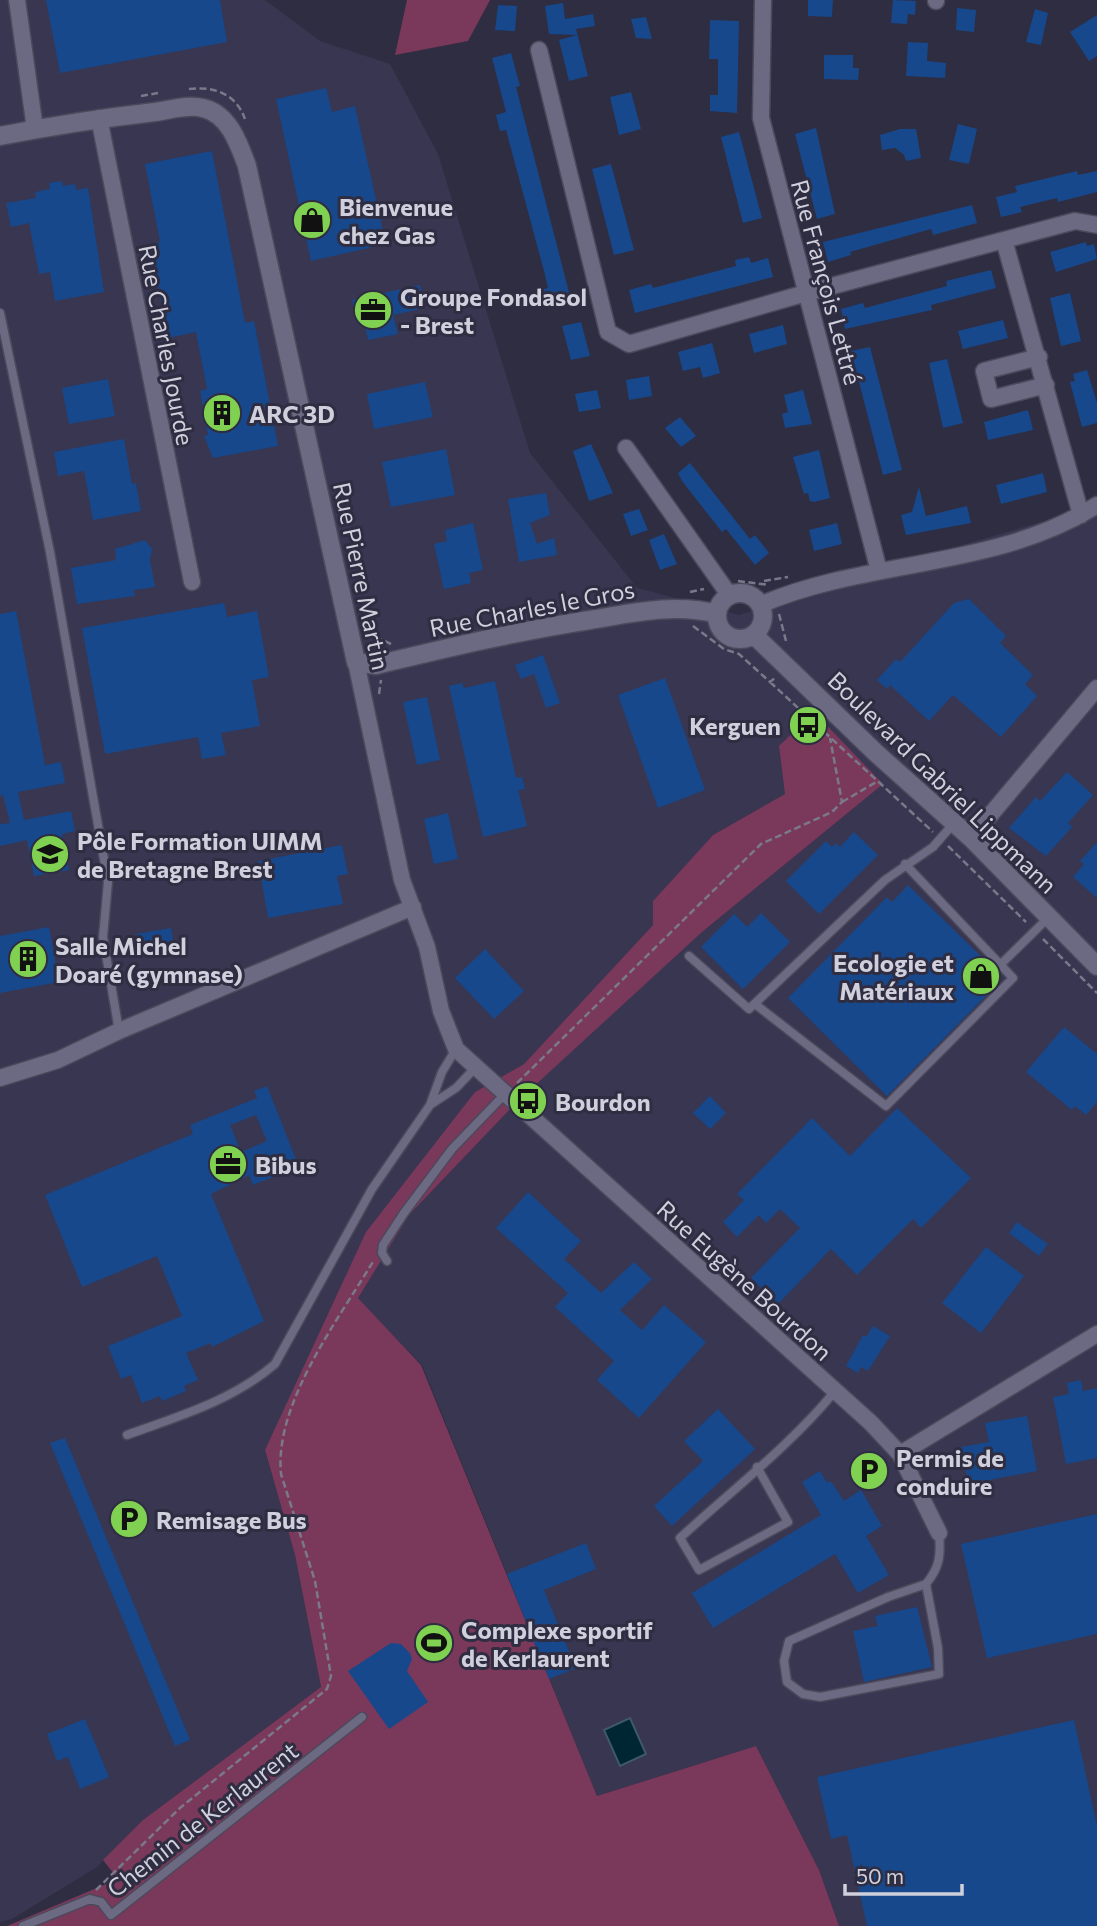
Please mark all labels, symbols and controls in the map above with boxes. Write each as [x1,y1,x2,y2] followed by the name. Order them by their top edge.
[786,176,868,388] street label: Rue François Lettré
[339,192,453,249] place label: Bienvenue chez Gas
[291,199,333,241] shop icon: Bienvenue chez Gas
[133,242,201,448] street label: Rue Charles Jourde
[400,282,587,339] place label: Groupe Fondasol - Brest
[352,289,394,331] office icon: Groupe Fondasol - Brest
[201,392,243,434] building icon: ARC 3D
[249,399,335,428] place label: ARC 3D
[328,479,396,673] street label: Rue Pierre Martin
[427,574,637,642] street label: Rue Charles le Gros
[823,665,1063,899] street label: Boulevard Gabriel Lippmann
[787,704,829,746] bus stop icon: Kerguen
[689,711,781,740] place label: Kerguen
[77,826,323,883] place label: Pôle Formation UIMM de Bretagne Brest
[29,833,71,875] school or university icon: Pôle Formation UIMM de Bretagne Brest
[55,931,243,988] place label: Salle Michel Doaré (gymnase)
[7,938,49,980] building icon: Salle Michel Doaré (gymnase)
[833,948,954,1005] place label: Ecologie et Matériaux
[960,955,1002,997] shop icon: Ecologie et Matériaux
[507,1080,549,1122] bus stop icon: Bourdon
[555,1087,651,1116] place label: Bourdon
[207,1143,249,1185] office icon: Bibus
[255,1150,317,1179] place label: Bibus
[652,1194,838,1366] street label: Rue Eugène Bourdon
[896,1443,1004,1500] place label: Permis de conduire
[848,1450,890,1492] parking icon: Permis de conduire
[108,1498,150,1540] parking icon: Remisage Bus
[156,1505,307,1534] place label: Remisage Bus
[461,1615,653,1672] place label: Complexe sportif de Kerlaurent
[413,1622,455,1664] sports icon: Complexe sportif de Kerlaurent
[101,1735,303,1903] street label: Chemin de Kerlaurent
[845,1853,962,1897] scale bar
[856,1863,904,1888] text: 50 m

